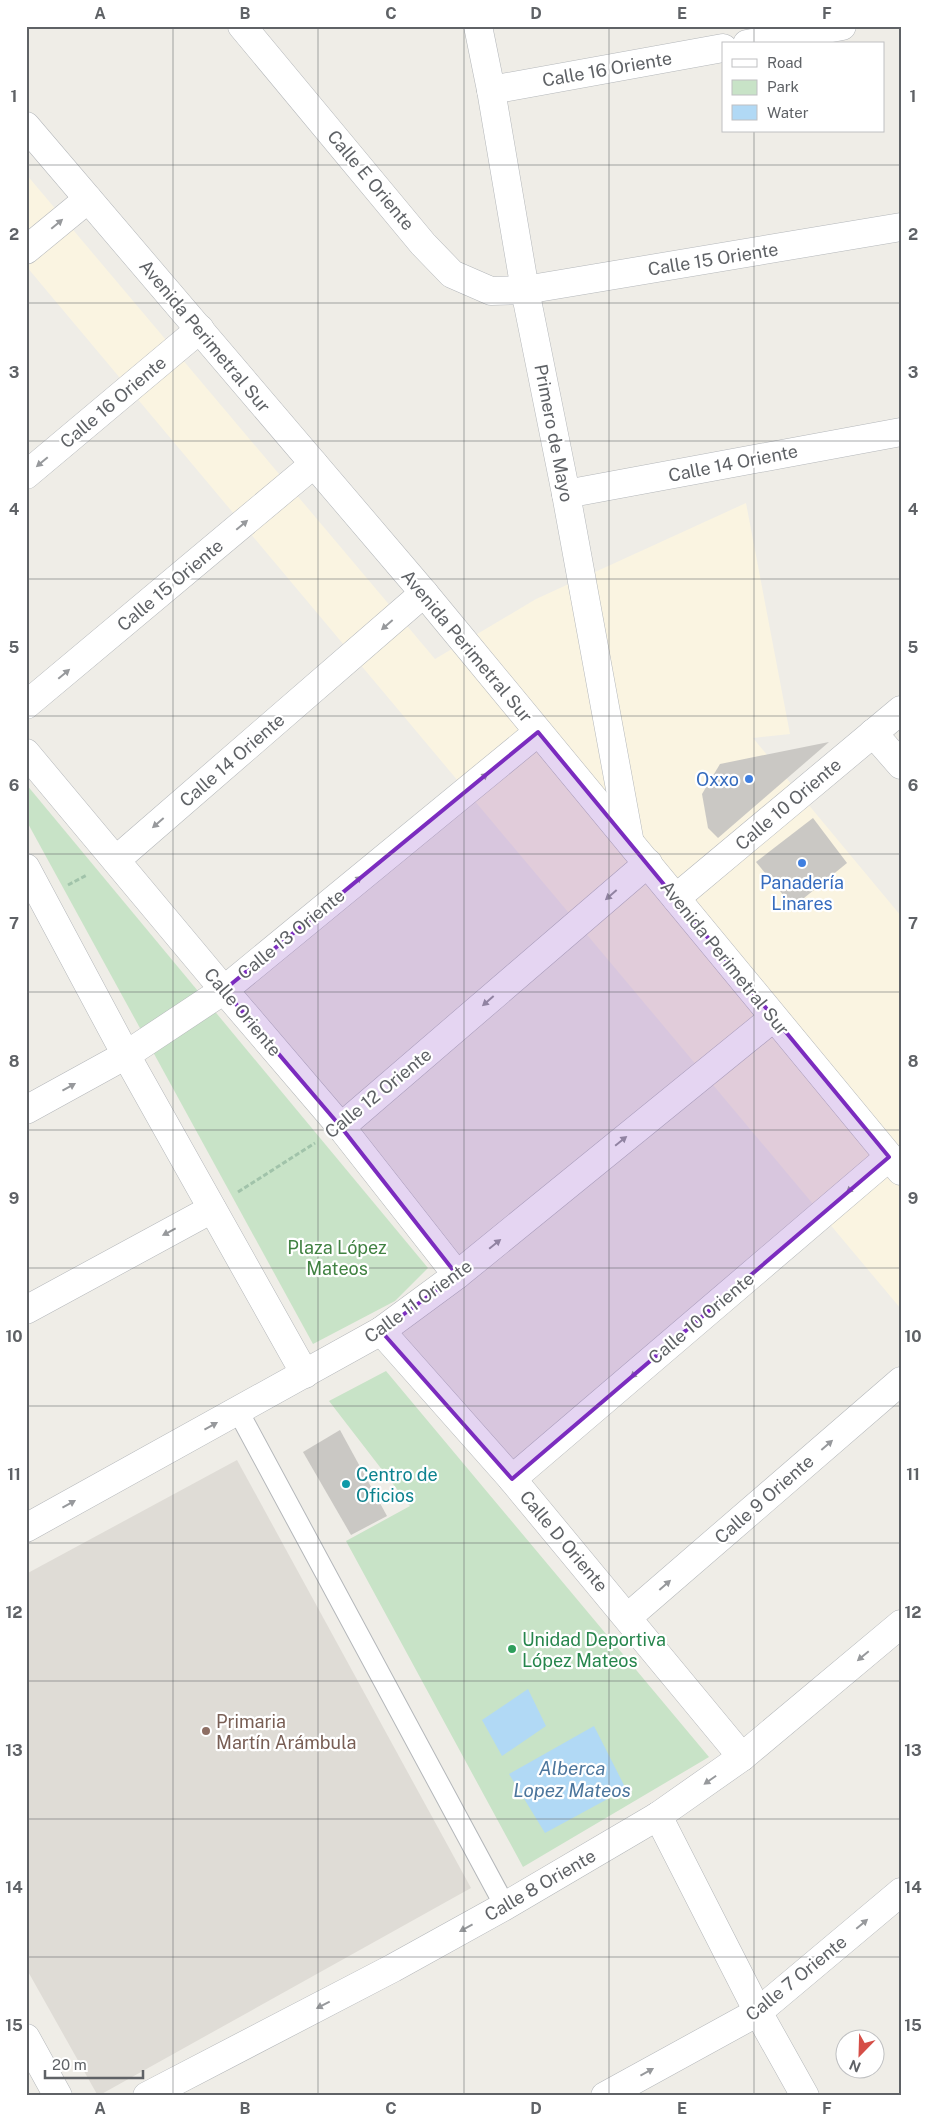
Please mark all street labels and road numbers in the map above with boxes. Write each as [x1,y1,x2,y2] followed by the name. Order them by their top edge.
[540,47,674,91] street label: Calle 16 Oriente
[323,126,419,234] street label: Calle E Oriente
[646,238,780,280] street label: Calle 15 Oriente
[135,256,275,416] street label: Avenida Perimetral Sur
[56,352,170,452] street label: Calle 16 Oriente
[530,362,578,504] street label: Primero de Mayo
[666,440,800,486] street label: Calle 14 Oriente
[113,535,227,635] street label: Calle 15 Oriente
[397,566,537,726] street label: Avenida Perimetral Sur
[175,709,289,811] street label: Calle 14 Oriente
[731,754,845,854] street label: Calle 10 Oriente
[656,877,794,1039] street label: Avenida Perimetral Sur
[233,884,349,984] street label: Calle 13 Oriente
[200,964,286,1060] street label: Calle Oriente
[320,1044,436,1142] street label: Calle 12 Oriente
[360,1255,476,1347] street label: Calle 11 Oriente
[644,1268,758,1368] street label: Calle 10 Oriente
[710,1450,818,1548] street label: Calle 9 Oriente
[516,1486,612,1596] street label: Calle D Oriente
[481,1845,599,1925] street label: Calle 8 Oriente
[741,1931,851,2025] street label: Calle 7 Oriente

